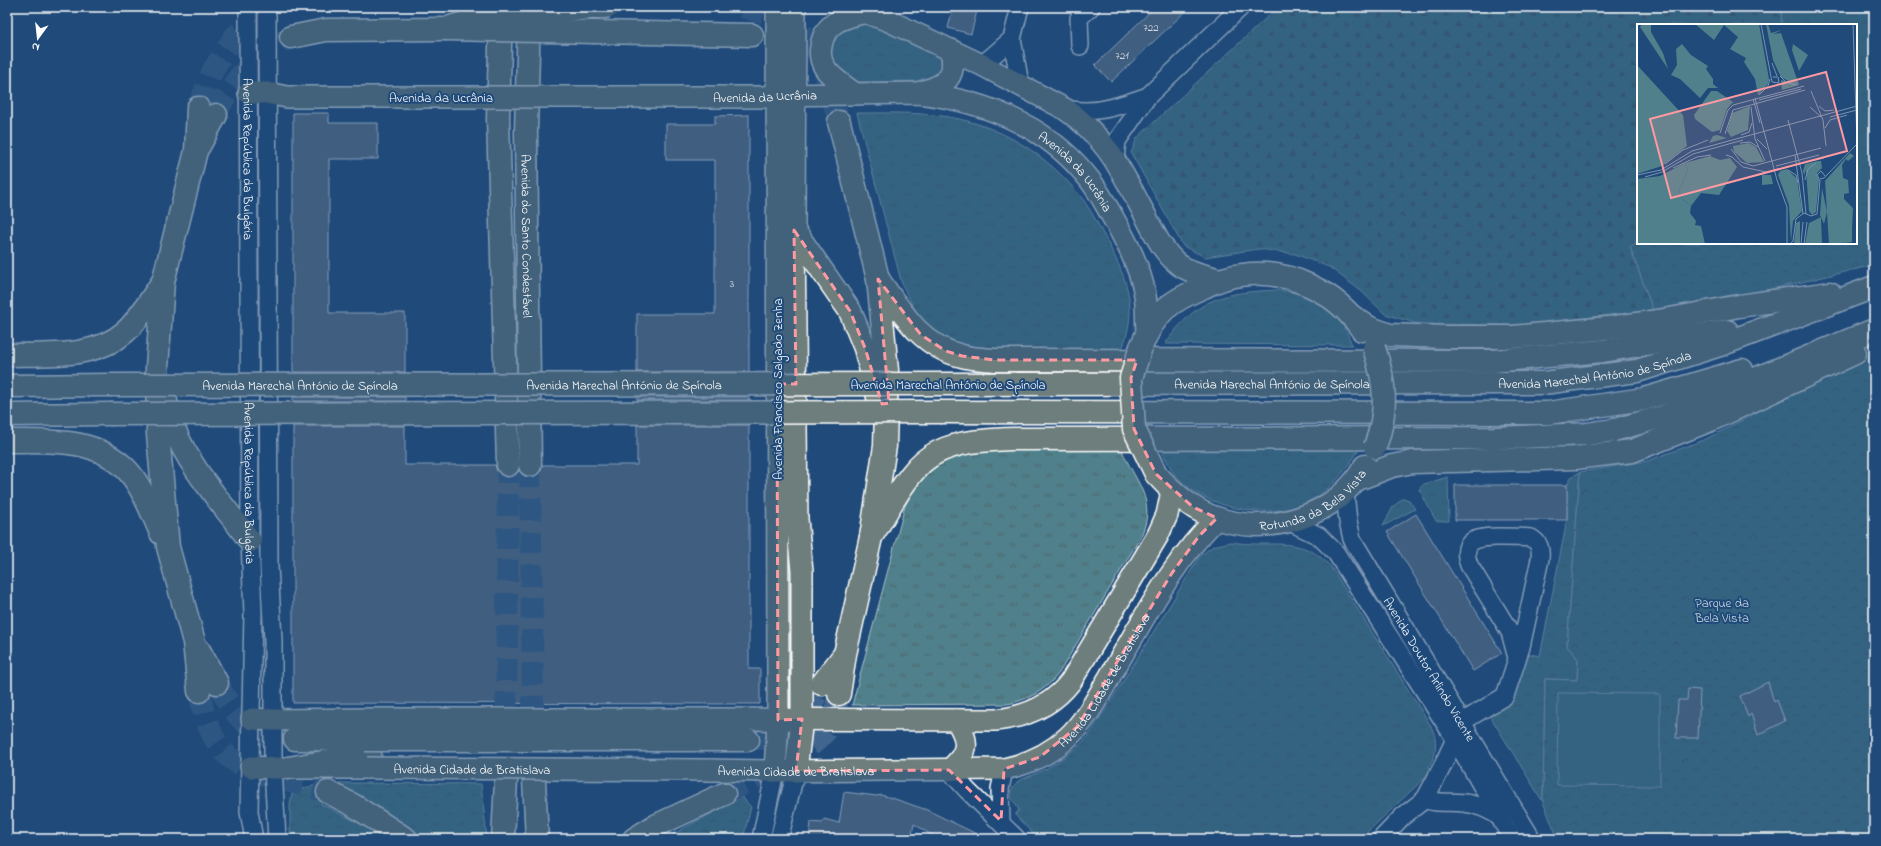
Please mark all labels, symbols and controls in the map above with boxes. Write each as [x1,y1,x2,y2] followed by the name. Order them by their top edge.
[18,18,58,58] north arrow
[1143,20,1159,36] house number: 722
[1637,24,1857,244] inset map
[30,38,41,55] text: N
[1115,48,1129,64] house number: 721
[237,78,257,240] street label: Avenida República da Bulgária
[713,86,817,108] street label: Avenida da Ucrânia
[389,89,493,108] street label: Avenida da Ucrânia
[1034,127,1116,216] street label: Avenida da Ucrânia
[515,154,536,318] street label: Avenida do Santo Condestável
[730,276,735,292] house number: 3
[769,298,789,480] street label: Avenida Francisco Salgado Zenha
[1498,347,1694,394] street label: Avenida Marechal António de Spínola
[1174,375,1370,395] street label: Avenida Marechal António de Spínola
[526,376,722,395] street label: Avenida Marechal António de Spínola
[850,376,1046,395] street label: Avenida Marechal António de Spínola
[202,377,398,396] street label: Avenida Marechal António de Spínola
[238,402,259,564] street label: Avenida República da Bulgária
[1259,466,1372,536] street label: Rotunda da Bela Vista
[1378,594,1479,746] street label: Avenida Doutor Arlindo Vicente
[1694,594,1749,628] park label: Parque da Bela Vista
[1055,610,1155,753] street label: Avenida Cidade de Bratislava
[394,760,550,780] street label: Avenida Cidade de Bratislava
[717,762,874,782] street label: Avenida Cidade de Bratislava

